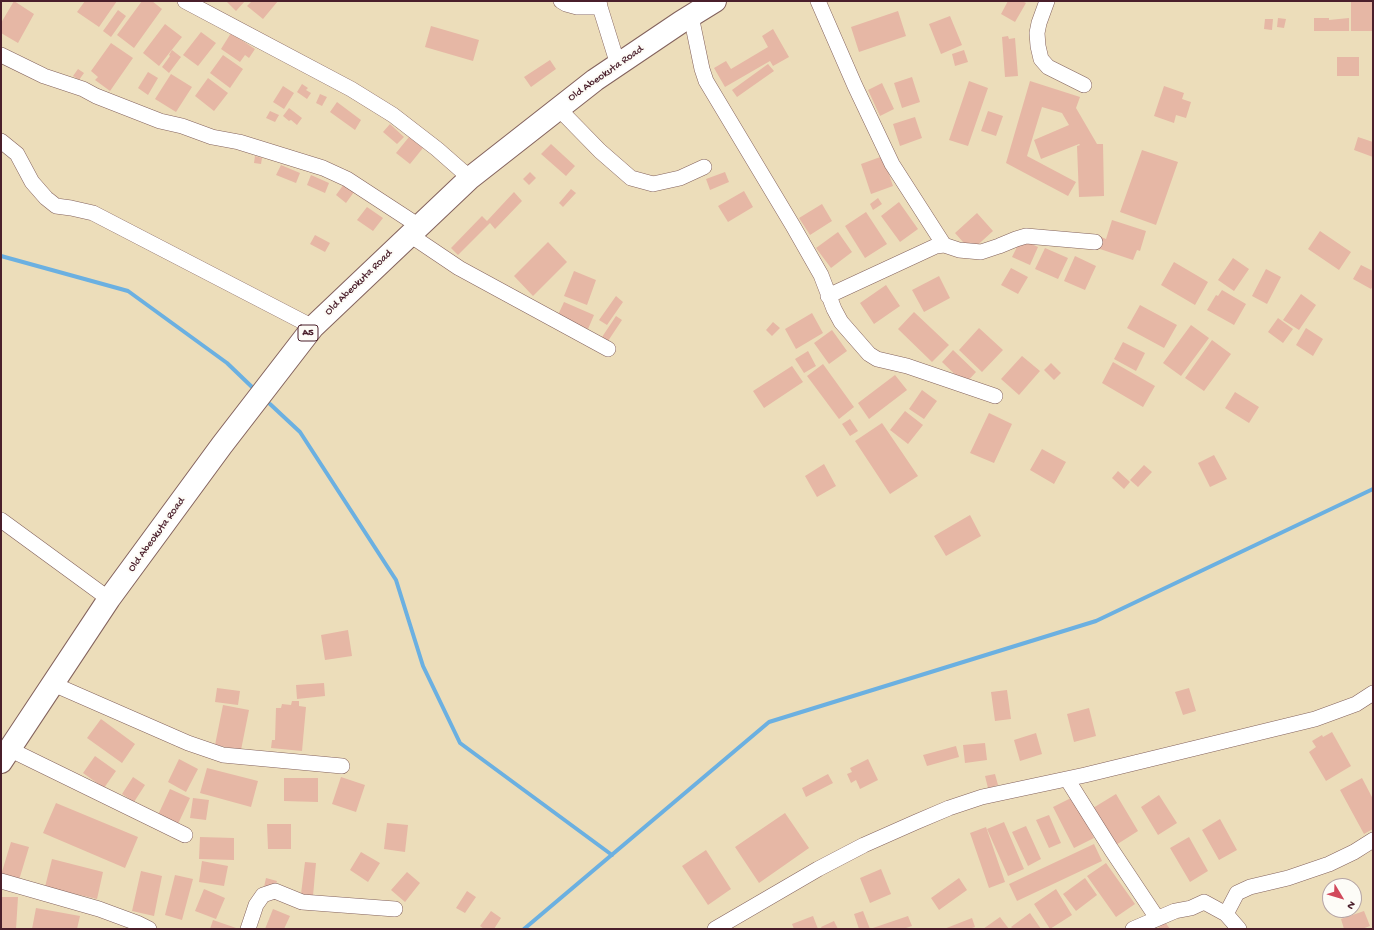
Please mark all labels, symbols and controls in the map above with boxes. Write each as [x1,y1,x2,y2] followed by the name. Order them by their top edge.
[566,43,646,105] street label: Old Abeokuta Road
[322,247,396,319] street label: Old Abeokuta Road
[298,325,318,341] road number: A5
[125,495,189,575] street label: Old Abeokuta Road
[1322,878,1362,918] north arrow
[1344,898,1358,911] text: N

